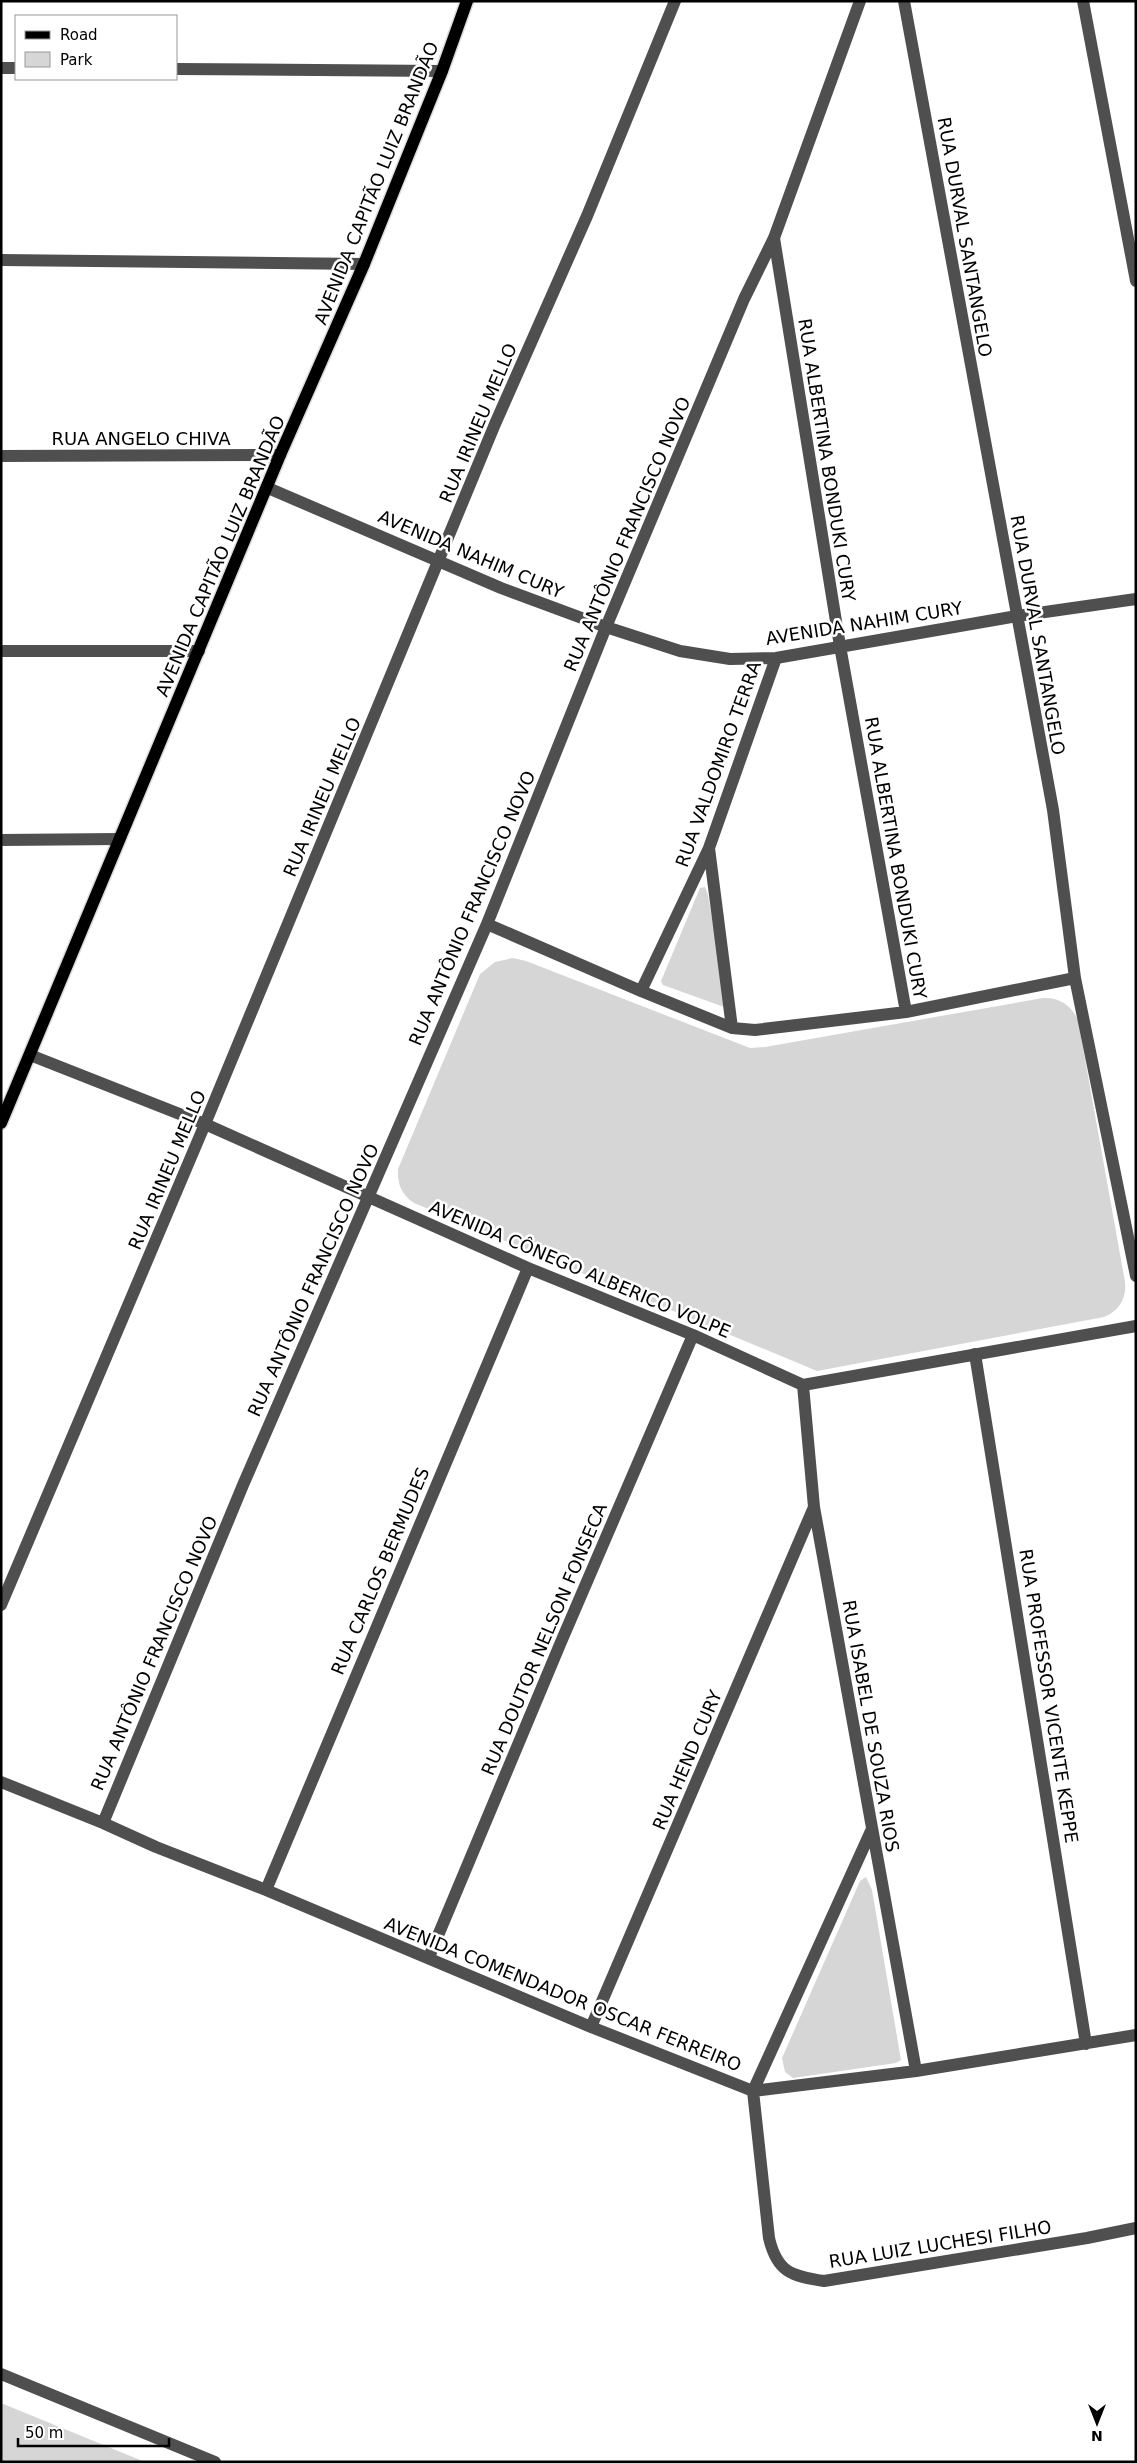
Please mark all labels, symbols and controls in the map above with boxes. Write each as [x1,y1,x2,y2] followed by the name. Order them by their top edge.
[15,15,178,80] legend
[60,26,98,44] text: Road
[310,39,442,327] street label: AVENIDA CAPITÃO LUIZ BRANDÃO
[60,51,93,69] text: Park
[934,115,996,359] street label: RUA DURVAL SANTANGELO
[794,317,860,604] street label: RUA ALBERTINA BONDUKI CURY
[435,340,521,506] street label: RUA IRINEU MELLO
[559,393,695,675] street label: RUA ANTÔNIO FRANCISCO NOVO
[151,412,289,700] street label: AVENIDA CAPITÃO LUIZ BRANDÃO
[52,428,231,449] street label: RUA ANGELO CHIVA
[375,505,568,603] street label: AVENIDA NAHIM CURY
[1007,513,1069,757] street label: RUA DURVAL SANTANGELO
[764,597,965,649] street label: AVENIDA NAHIM CURY
[671,658,765,870] street label: RUA VALDOMIRO TERRA
[279,714,365,880] street label: RUA IRINEU MELLO
[861,715,931,1002] street label: RUA ALBERTINA BONDUKI CURY
[404,767,540,1049] street label: RUA ANTÔNIO FRANCISCO NOVO
[124,1087,210,1253] street label: RUA IRINEU MELLO
[243,1140,383,1420] street label: RUA ANTÔNIO FRANCISCO NOVO
[426,1196,734,1342] street label: AVENIDA CÔNEGO ALBERICO VOLPE
[327,1464,433,1678] street label: RUA CARLOS BERMUDES
[477,1499,611,1778] street label: RUA DOUTOR NELSON FONSECA
[86,1512,222,1794] street label: RUA ANTÔNIO FRANCISCO NOVO
[1015,1547,1083,1845] street label: RUA PROFESSOR VICENTE KEPPE
[838,1598,904,1854] street label: RUA ISABEL DE SOUZA RIOS
[648,1686,726,1833] street label: RUA HEND CURY
[381,1912,745,2076] street label: AVENIDA COMENDADOR OSCAR FERREIRO
[827,2216,1053,2272] street label: RUA LUIZ LUCHESI FILHO
[1072,2398,1122,2448] north arrow
[18,2416,169,2448] scale bar
[25,2424,63,2442] text: 50 m
[1091,2428,1103,2444] text: N

